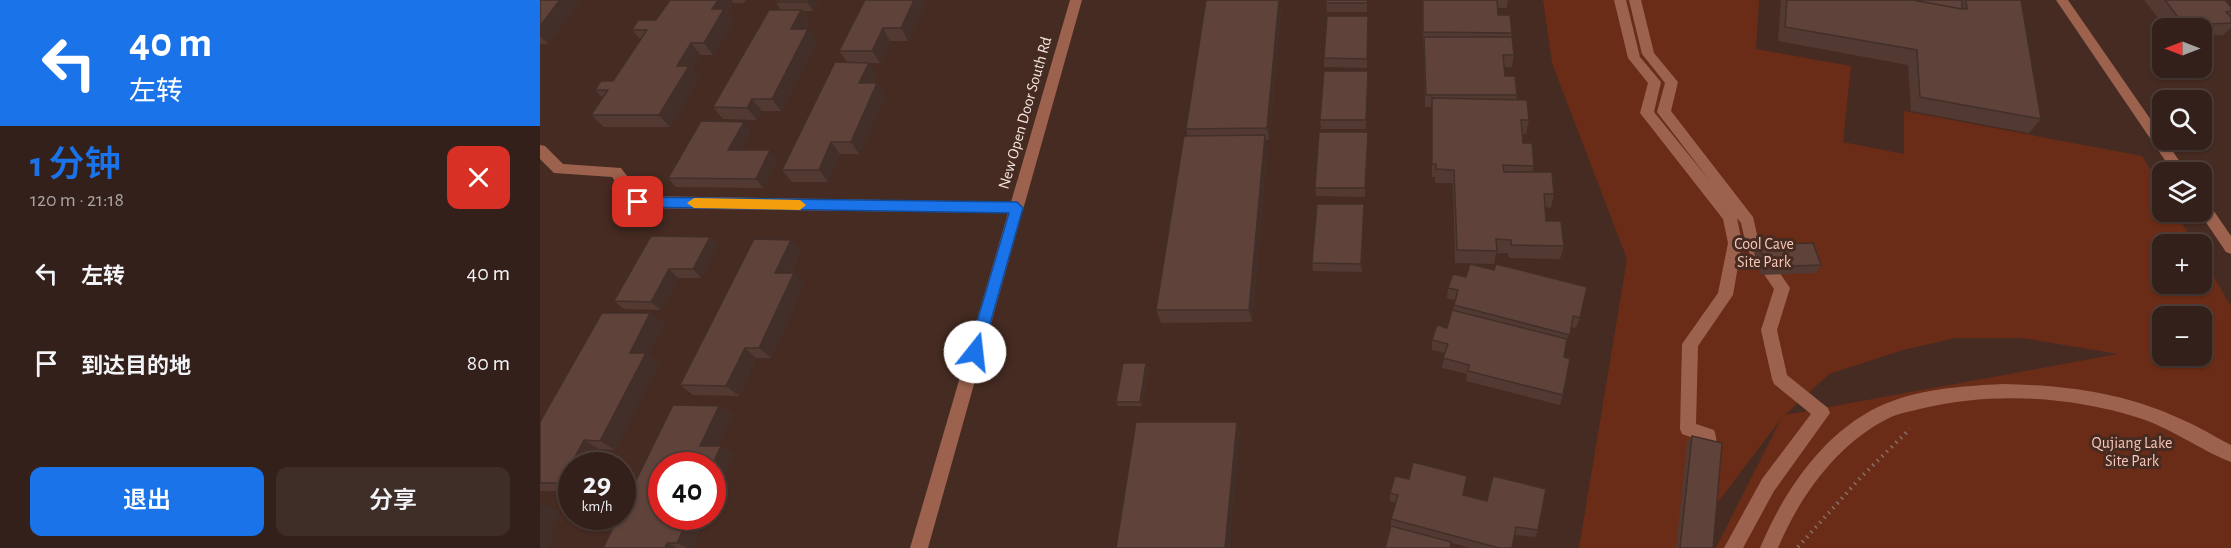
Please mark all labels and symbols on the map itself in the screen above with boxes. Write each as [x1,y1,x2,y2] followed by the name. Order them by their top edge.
[2152,18,2212,78] north arrow
[996,35,1054,191] street label: New Open Door South Rd
[612,176,663,227] pin
[1734,236,1794,270] park label: Cool Cave Site Park
[943,320,1007,384] position arrow
[2092,435,2172,469] park label: Qujiang Lake Site Park
[648,452,726,530] speed limit sign: 40

